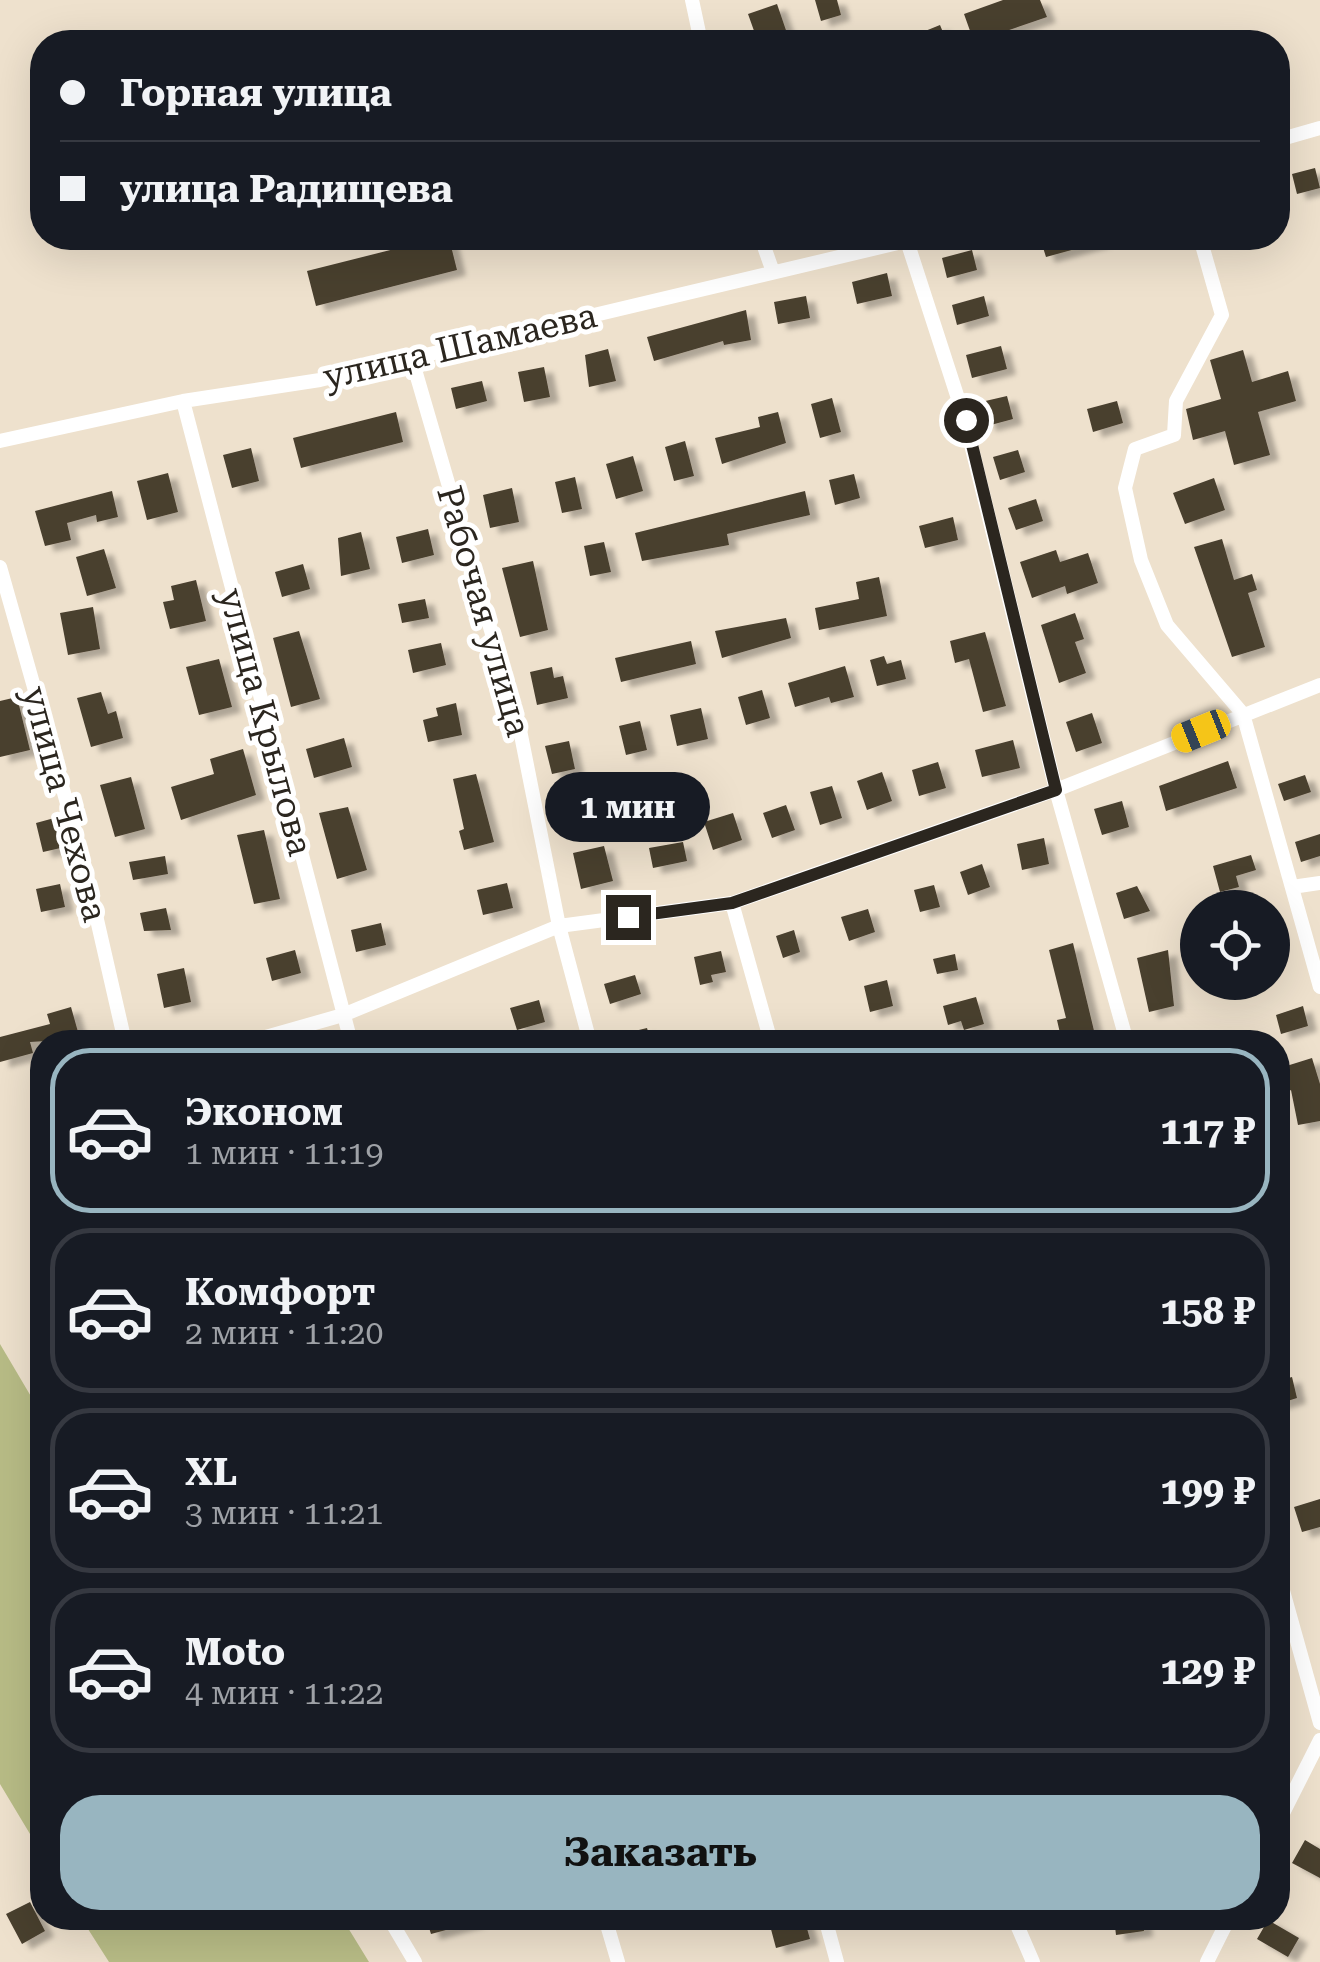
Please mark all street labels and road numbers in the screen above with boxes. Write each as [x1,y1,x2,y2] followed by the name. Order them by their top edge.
[319,295,601,398] street label: улица Шамаева
[428,481,539,741] street label: Рабочая улица
[210,584,321,860] street label: улица Крылова
[13,682,116,926] street label: улица Чехова

